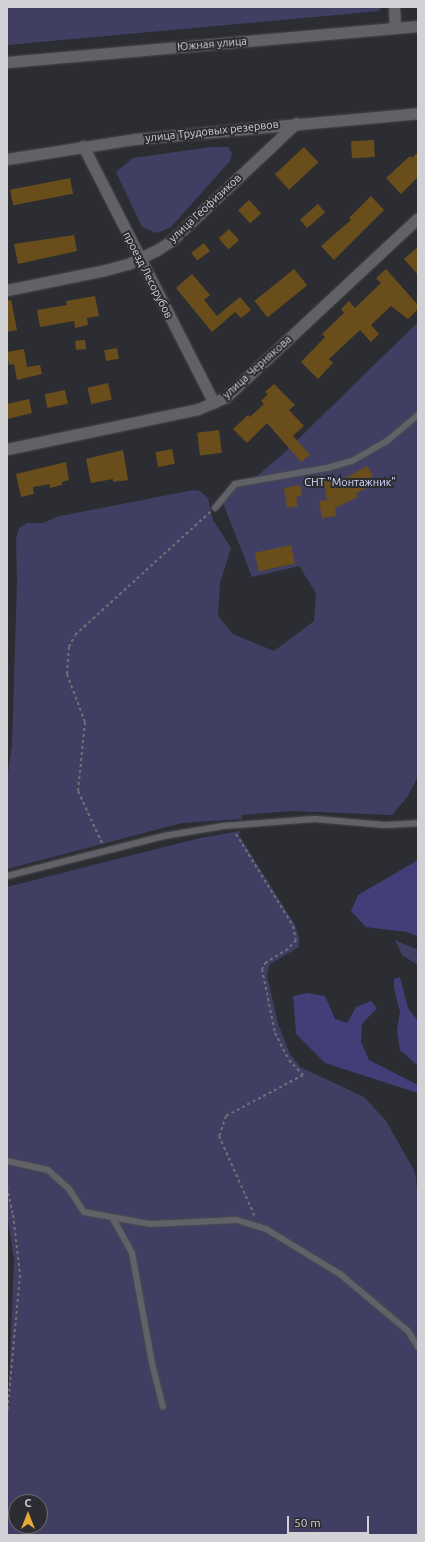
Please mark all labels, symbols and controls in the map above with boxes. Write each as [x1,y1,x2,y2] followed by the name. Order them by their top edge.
[177,34,247,54] street label: Южная улица
[145,117,279,145] street label: улица Трудовых резервов
[166,171,244,245] street label: улица Геофизиков
[120,230,176,320] street label: проезд Лесорубов
[220,333,294,401] street label: улица Чернякова
[304,475,396,489] park label: СНТ "Монтажник"
[8,1494,48,1534] north arrow
[24,1497,32,1509] text: С
[289,1508,371,1534] scale bar
[294,1516,321,1529] text: 50 m

